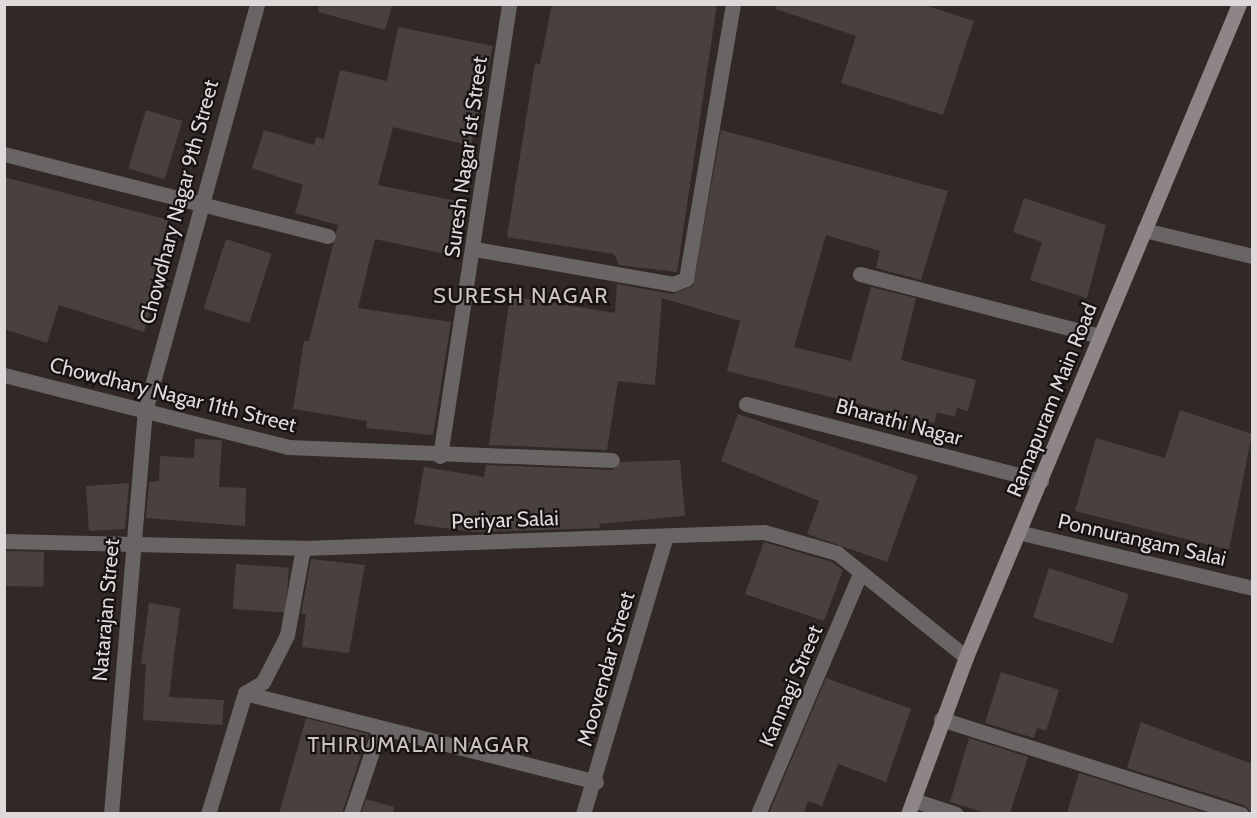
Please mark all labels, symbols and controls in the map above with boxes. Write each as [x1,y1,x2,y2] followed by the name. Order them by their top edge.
[439,55,493,259] street label: Suresh Nagar 1st Street
[134,77,224,327] street label: Chowdhary Nagar 9th Street
[433,283,609,309] district label: SURESH NAGAR
[1002,299,1102,501] street label: Ramapuram Main Road
[47,352,299,438] street label: Chowdhary Nagar 11th Street
[833,393,965,451] street label: Bharathi Nagar
[451,506,559,534] street label: Periyar Salai
[1056,508,1228,572] street label: Ponnurangam Salai
[87,538,125,682] street label: Natarajan Street
[572,589,640,749] street label: Moovendar Street
[754,621,828,751] street label: Kannagi Street
[308,732,530,758] district label: THIRUMALAI NAGAR

